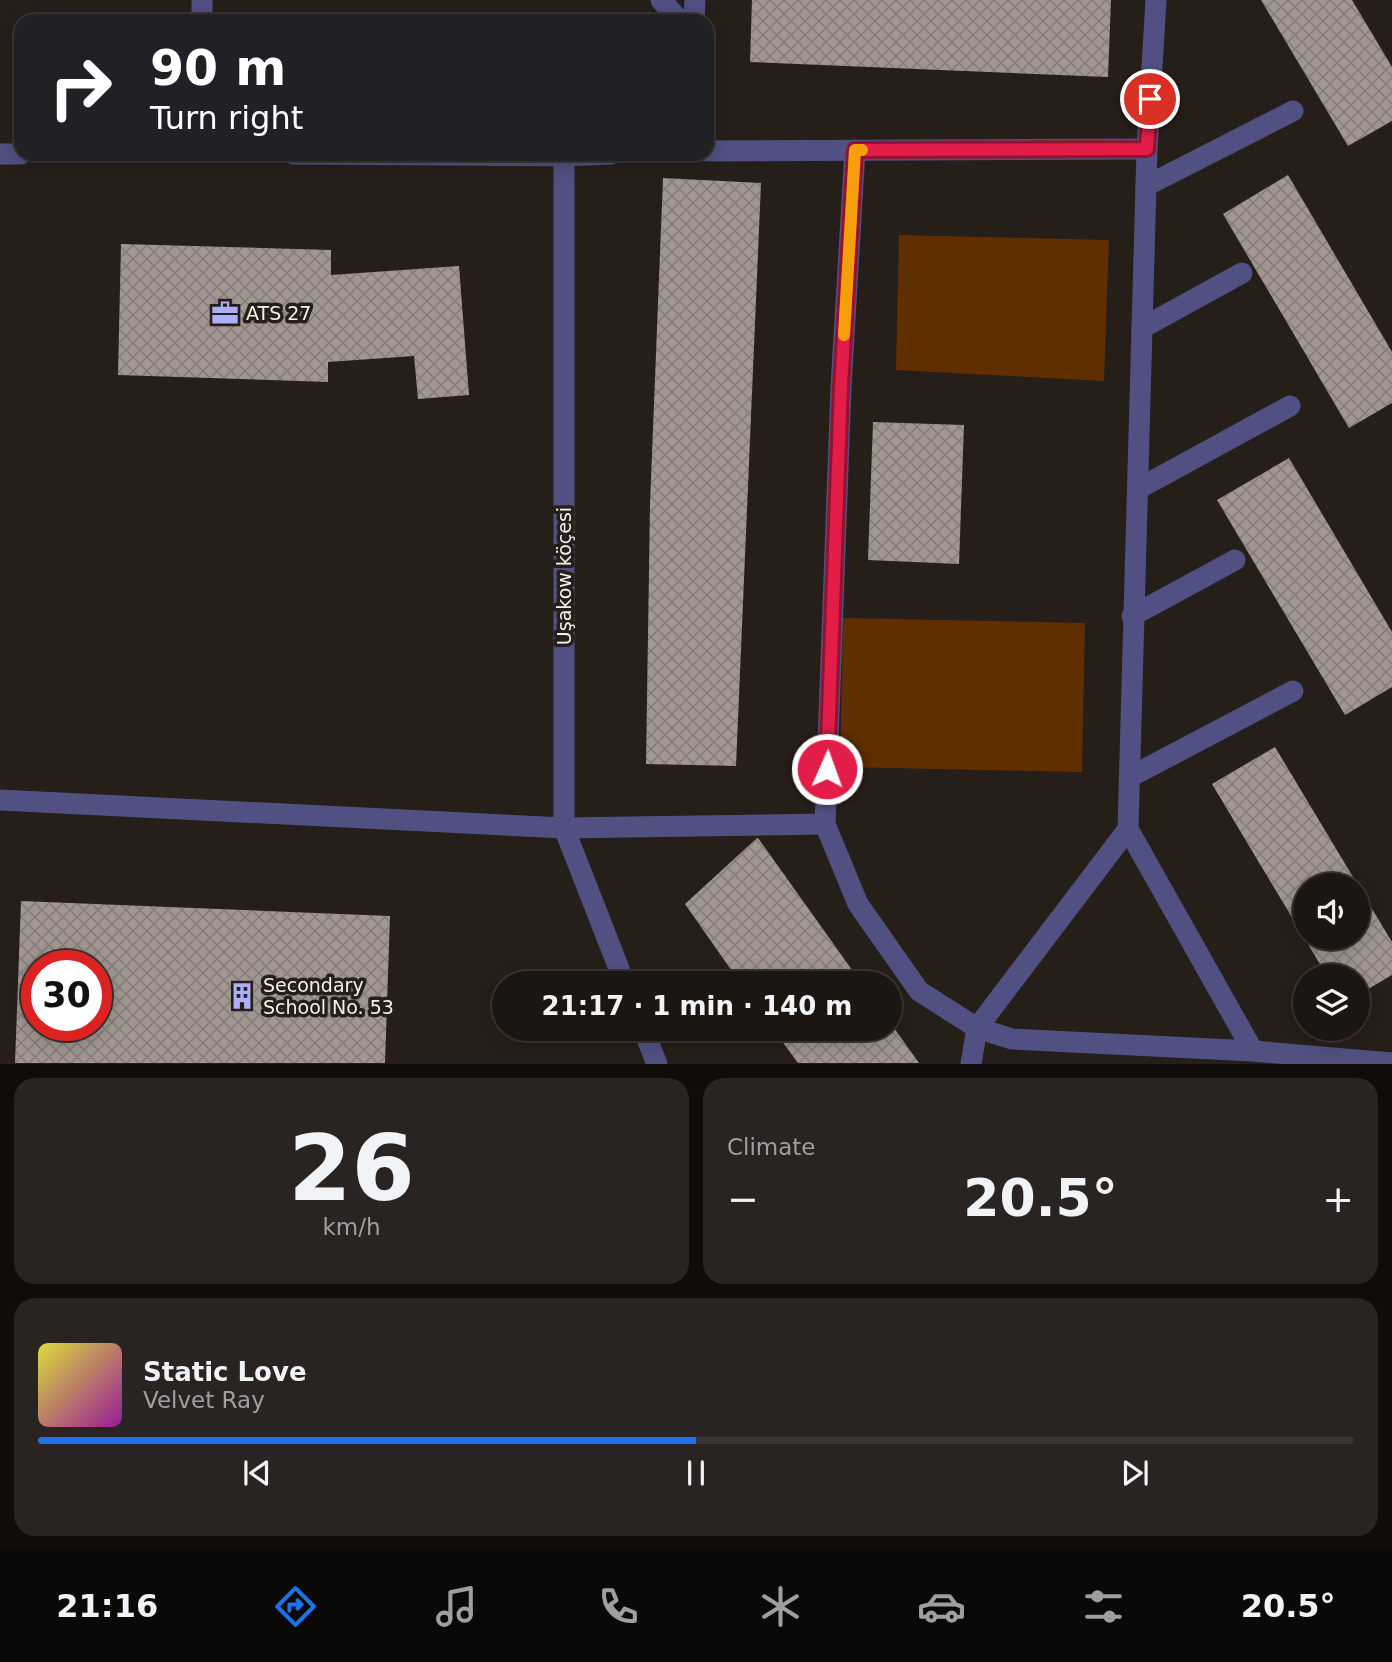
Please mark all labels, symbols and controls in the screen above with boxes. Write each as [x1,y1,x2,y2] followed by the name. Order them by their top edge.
[150,40,286,97] text: 90 m
[35,42,126,133] icon: right
[1120,69,1180,129] pin
[1131,80,1169,118] icon: arrive
[150,99,303,137] text: Turn right
[210,298,240,328] office icon: ATS 27
[246,302,311,324] place label: ATS 27
[553,507,575,645] street label: Uşakow köçesi
[790,732,864,806] position arrow
[1293,873,1370,1041] map controls
[1293,873,1370,950] button: sound
[21,950,112,1041] speed limit sign: 30
[1293,964,1370,1041] button: layers
[263,974,394,1018] place label: Secondary School No. 53
[227,981,257,1011] building icon: Secondary School No. 53
[542,991,852,1021] text: 21:17 · 1 min · 140 m
[288,1116,415,1221] text: 26
[727,1134,816,1160] text: Climate
[963,1168,1118,1228] text: 20.5°
[727,1177,759,1221] text: −
[1322,1177,1354,1221] text: +
[322,1214,381,1240] text: km/h
[143,1357,307,1387] text: Static Love
[143,1387,265,1413] text: Velvet Ray
[238,1454,276,1492] icon: previous
[677,1454,715,1492] icon: pause
[1116,1454,1154,1492] icon: next
[271,1582,320,1631] icon: directions
[432,1582,481,1631] icon: music
[594,1582,643,1631] icon: phone
[756,1582,805,1631] icon: climate
[917,1582,966,1631] icon: car
[1079,1582,1128,1631] icon: filters
[56,1587,158,1625] text: 21:16
[1241,1587,1336,1625] text: 20.5°

